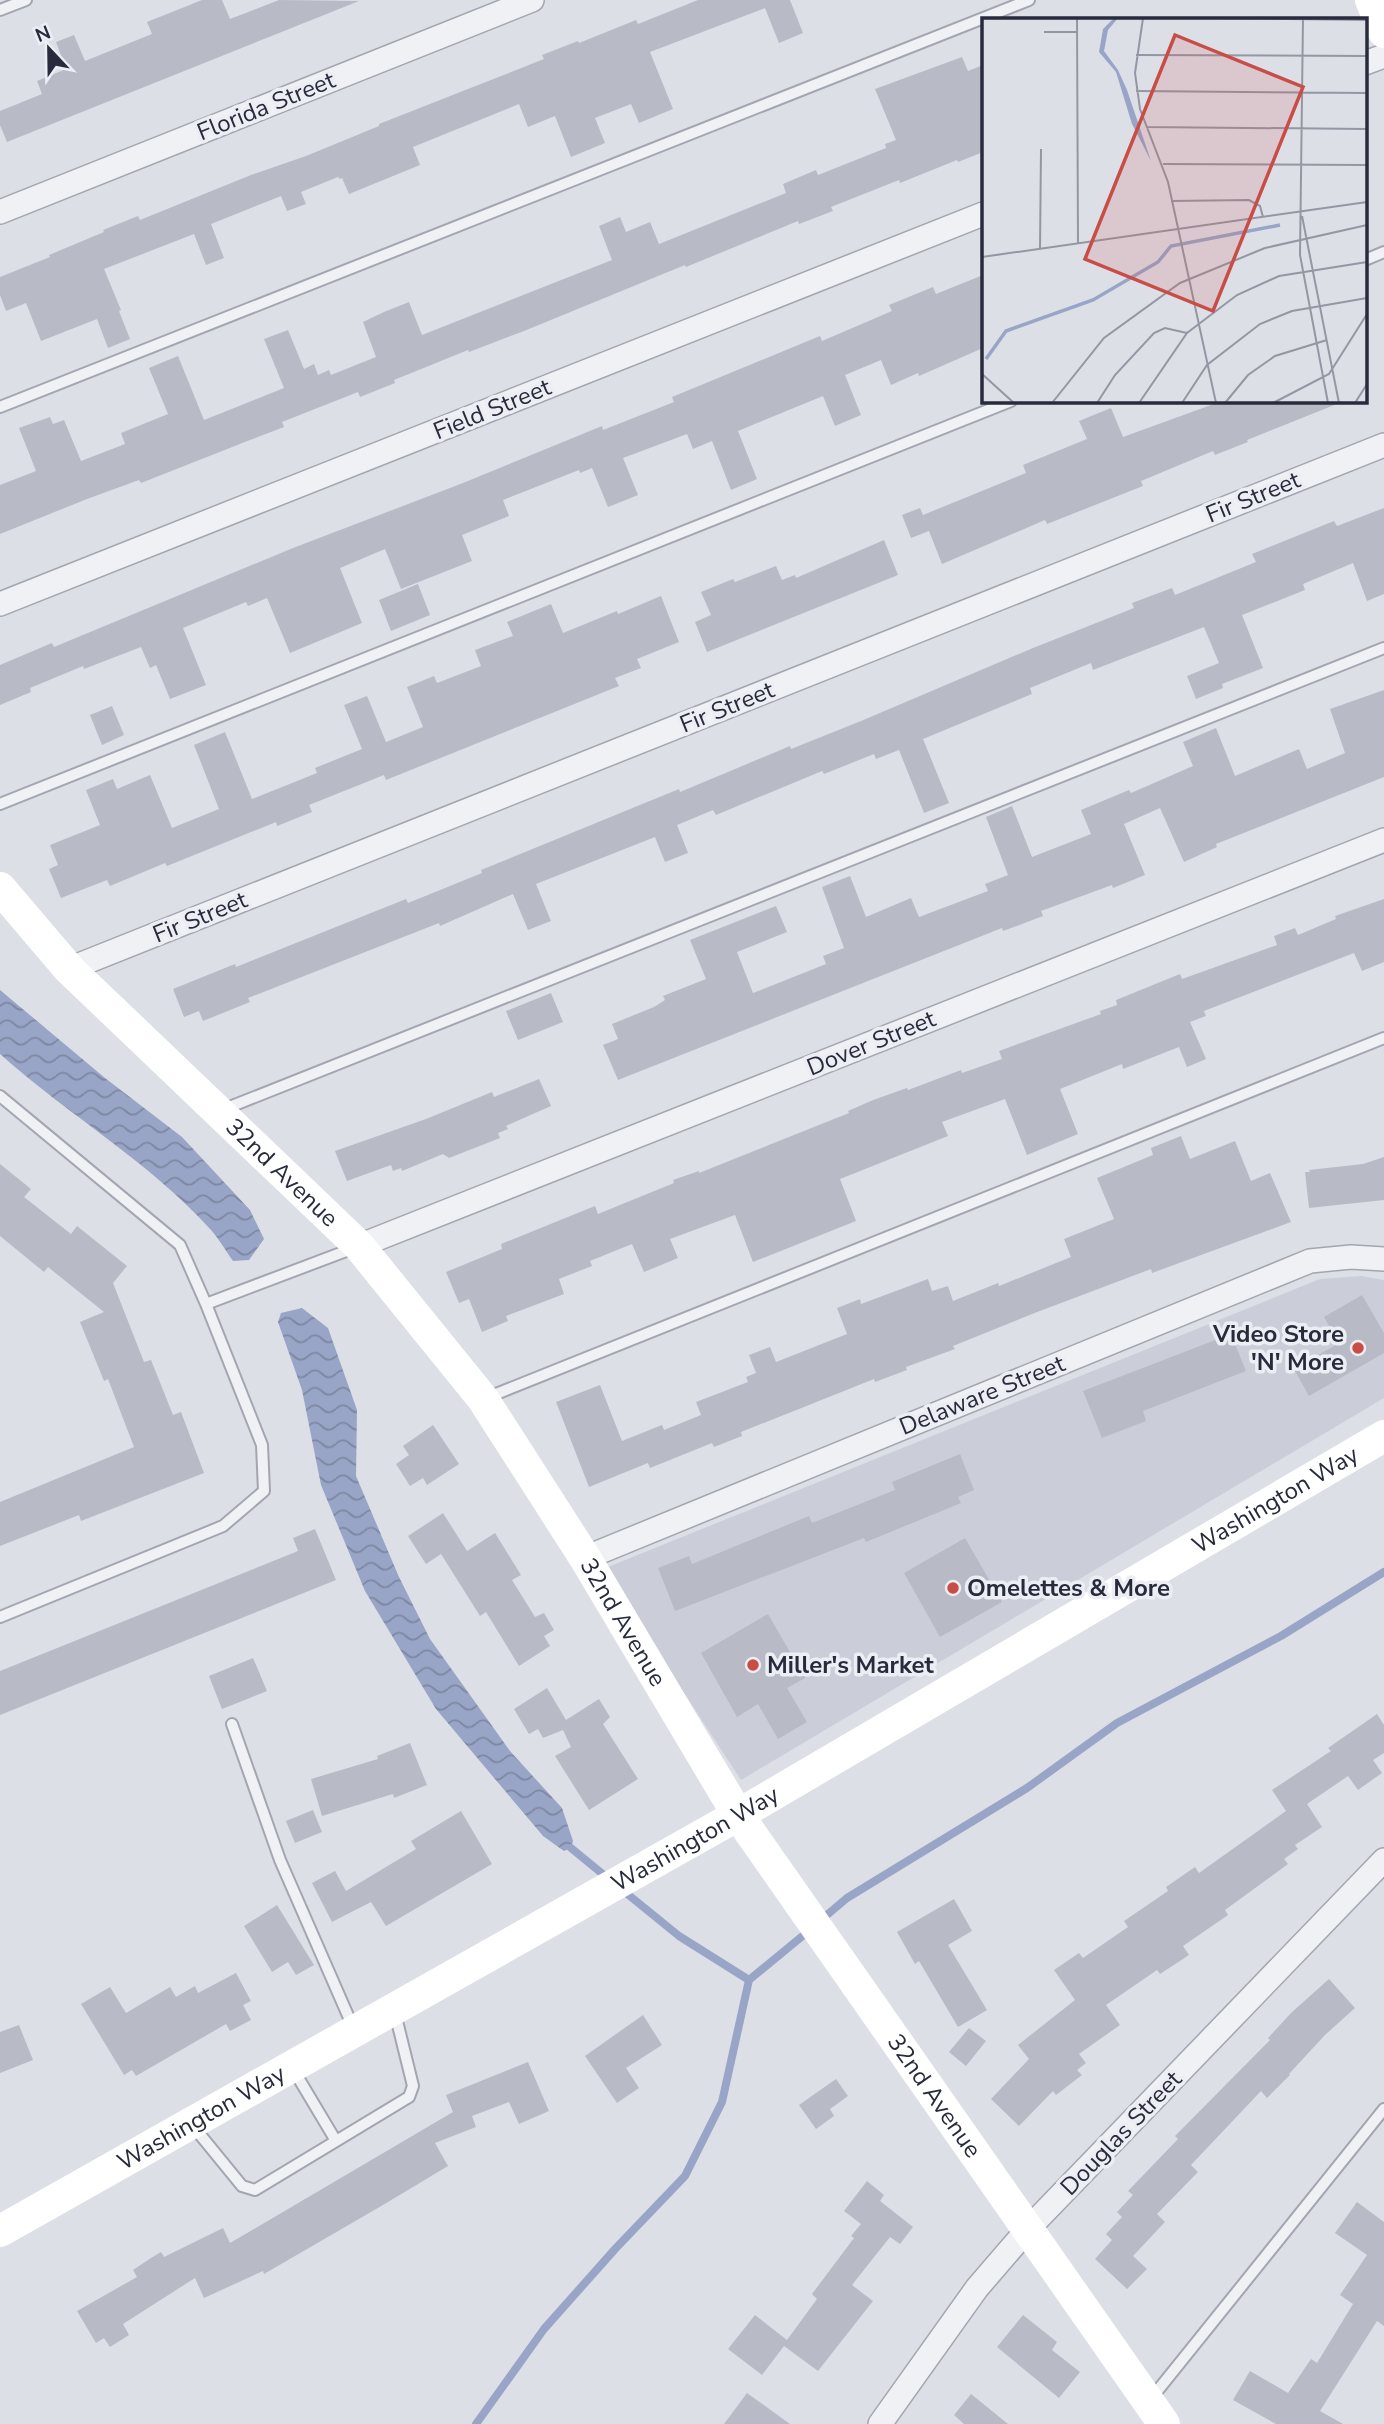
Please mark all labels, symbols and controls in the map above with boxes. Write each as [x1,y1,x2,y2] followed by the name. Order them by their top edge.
[14,14,84,84] north arrow
[982,18,1366,402] inset map
[32,19,54,49] text: N
[192,64,340,148] street label: Florida Street
[428,371,556,447] street label: Field Street
[1201,463,1305,530] street label: Fir Street
[675,673,779,740] street label: Fir Street
[148,883,252,950] street label: Fir Street
[802,1002,941,1083] street label: Dover Street
[219,1111,345,1234] street label: 32nd Avenue
[1212,1318,1344,1378] place label: Video Store 'N' More
[1350,1340,1366,1356] marker: Video Store 'N' More
[895,1347,1070,1443] street label: Delaware Street
[1186,1438,1365,1561] street label: Washington Way
[573,1552,674,1692] street label: 32nd Avenue
[967,1572,1170,1604] place label: Omelettes & More
[945,1580,961,1596] marker: Omelettes & More
[767,1649,935,1681] place label: Miller's Market
[745,1657,761,1673] marker: Miller's Market
[606,1778,785,1899] street label: Washington Way
[880,2027,989,2164] street label: 32nd Avenue
[112,2057,291,2178] street label: Washington Way
[1053,2063,1189,2202] street label: Douglas Street

